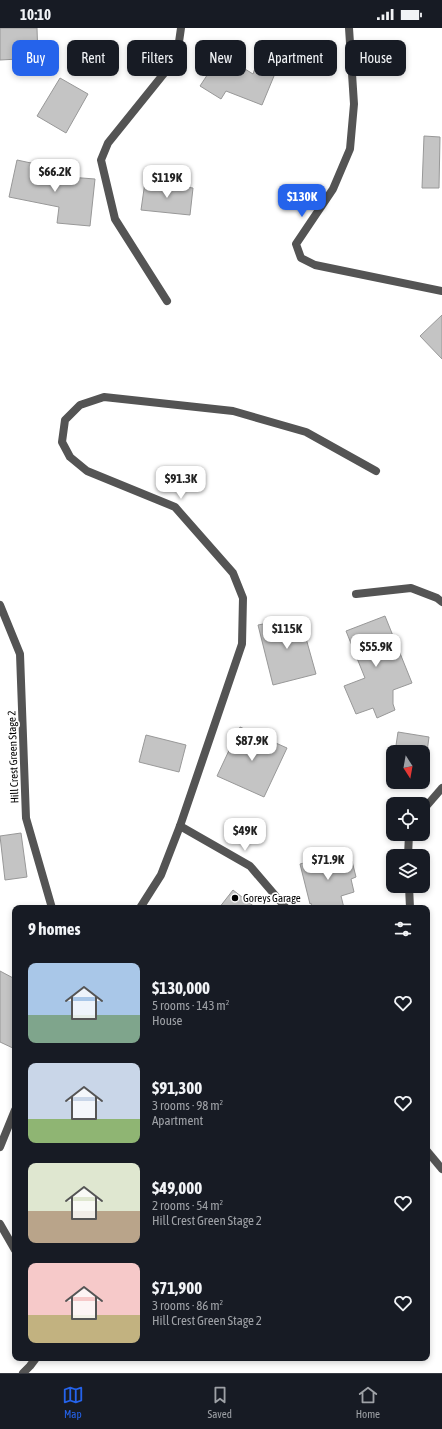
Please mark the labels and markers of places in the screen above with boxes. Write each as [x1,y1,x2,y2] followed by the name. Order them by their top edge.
[22,159,88,193] pin: $66.2K
[139,165,195,199] pin: $119K
[274,184,330,218] pin: $130K
[148,466,214,500] pin: $91.3K
[259,616,315,650] pin: $115K
[343,634,409,668] pin: $55.9K
[219,728,285,762] pin: $87.9K
[221,818,269,852] pin: $49K
[295,847,361,881] pin: $71.9K
[243,892,301,904] place label: Goreys Garage
[230,893,240,903] marker: Goreys Garage

